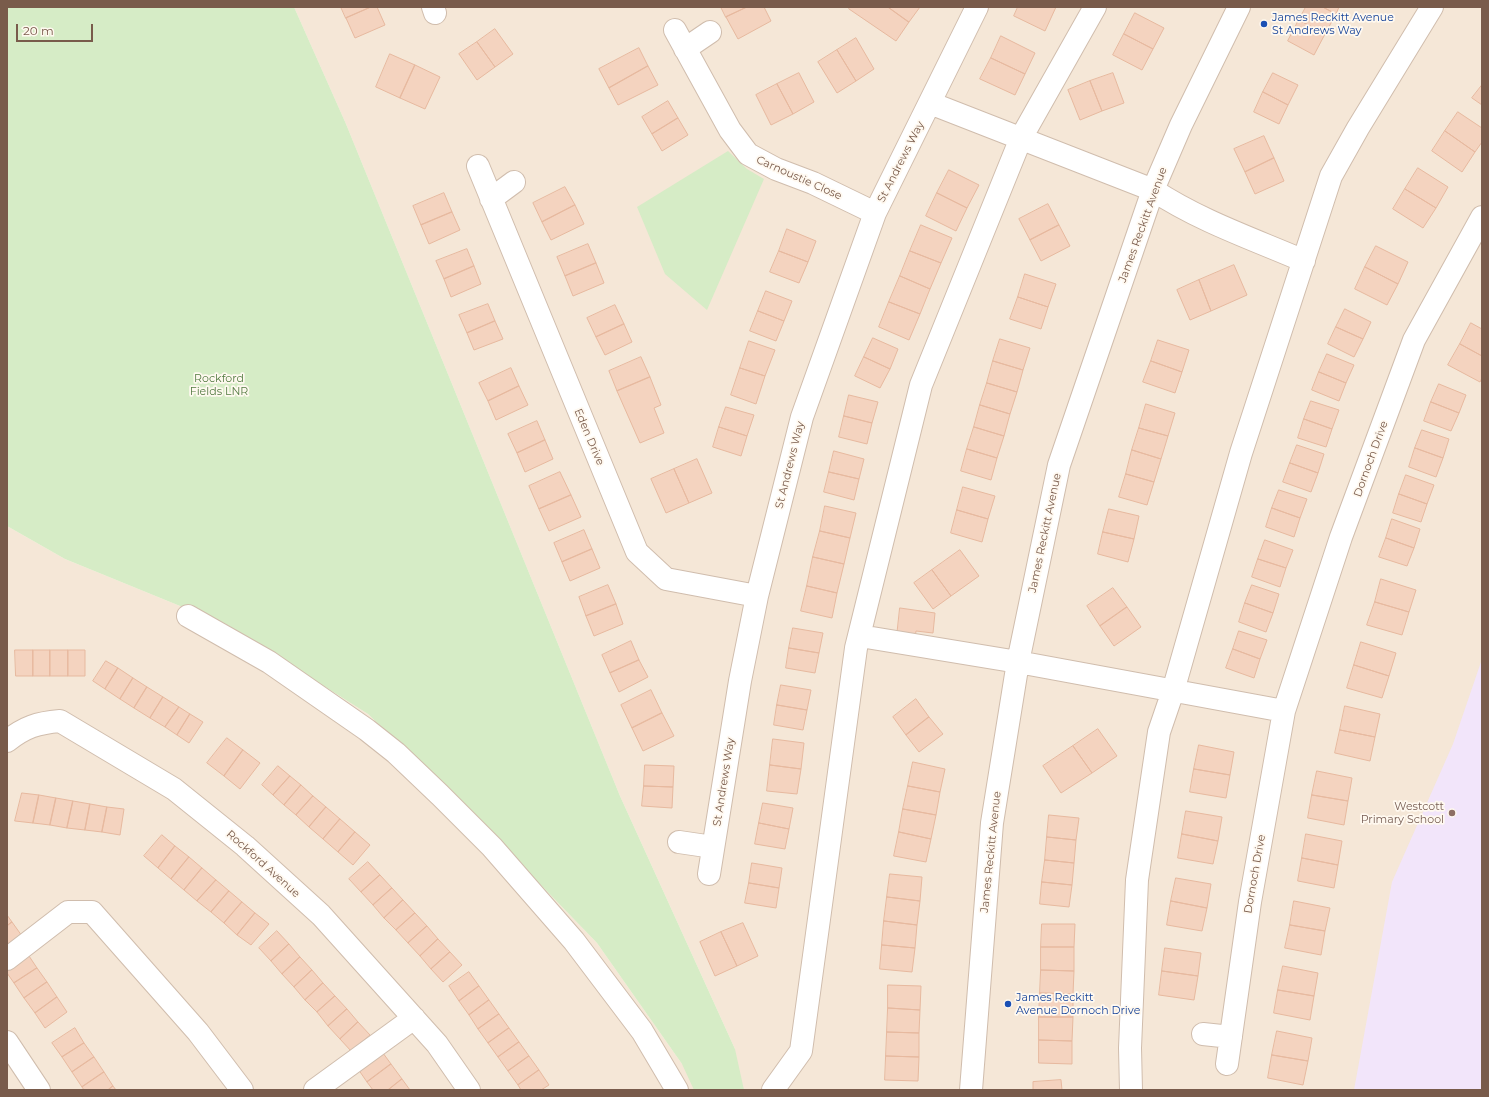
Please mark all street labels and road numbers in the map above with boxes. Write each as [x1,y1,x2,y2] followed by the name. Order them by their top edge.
[875,119,927,205] street label: St Andrews Way
[754,153,844,203] street label: Carnoustie Close
[1116,165,1170,285] street label: James Reckitt Avenue
[571,407,607,467] street label: Eden Drive
[1351,419,1391,499] street label: Dornoch Drive
[773,420,807,510] street label: St Andrews Way
[1026,472,1064,594] street label: James Reckitt Avenue
[710,737,738,827] street label: St Andrews Way
[978,791,1004,913] street label: James Reckitt Avenue
[224,828,302,900] street label: Rockford Avenue
[1242,834,1268,914] street label: Dornoch Drive

